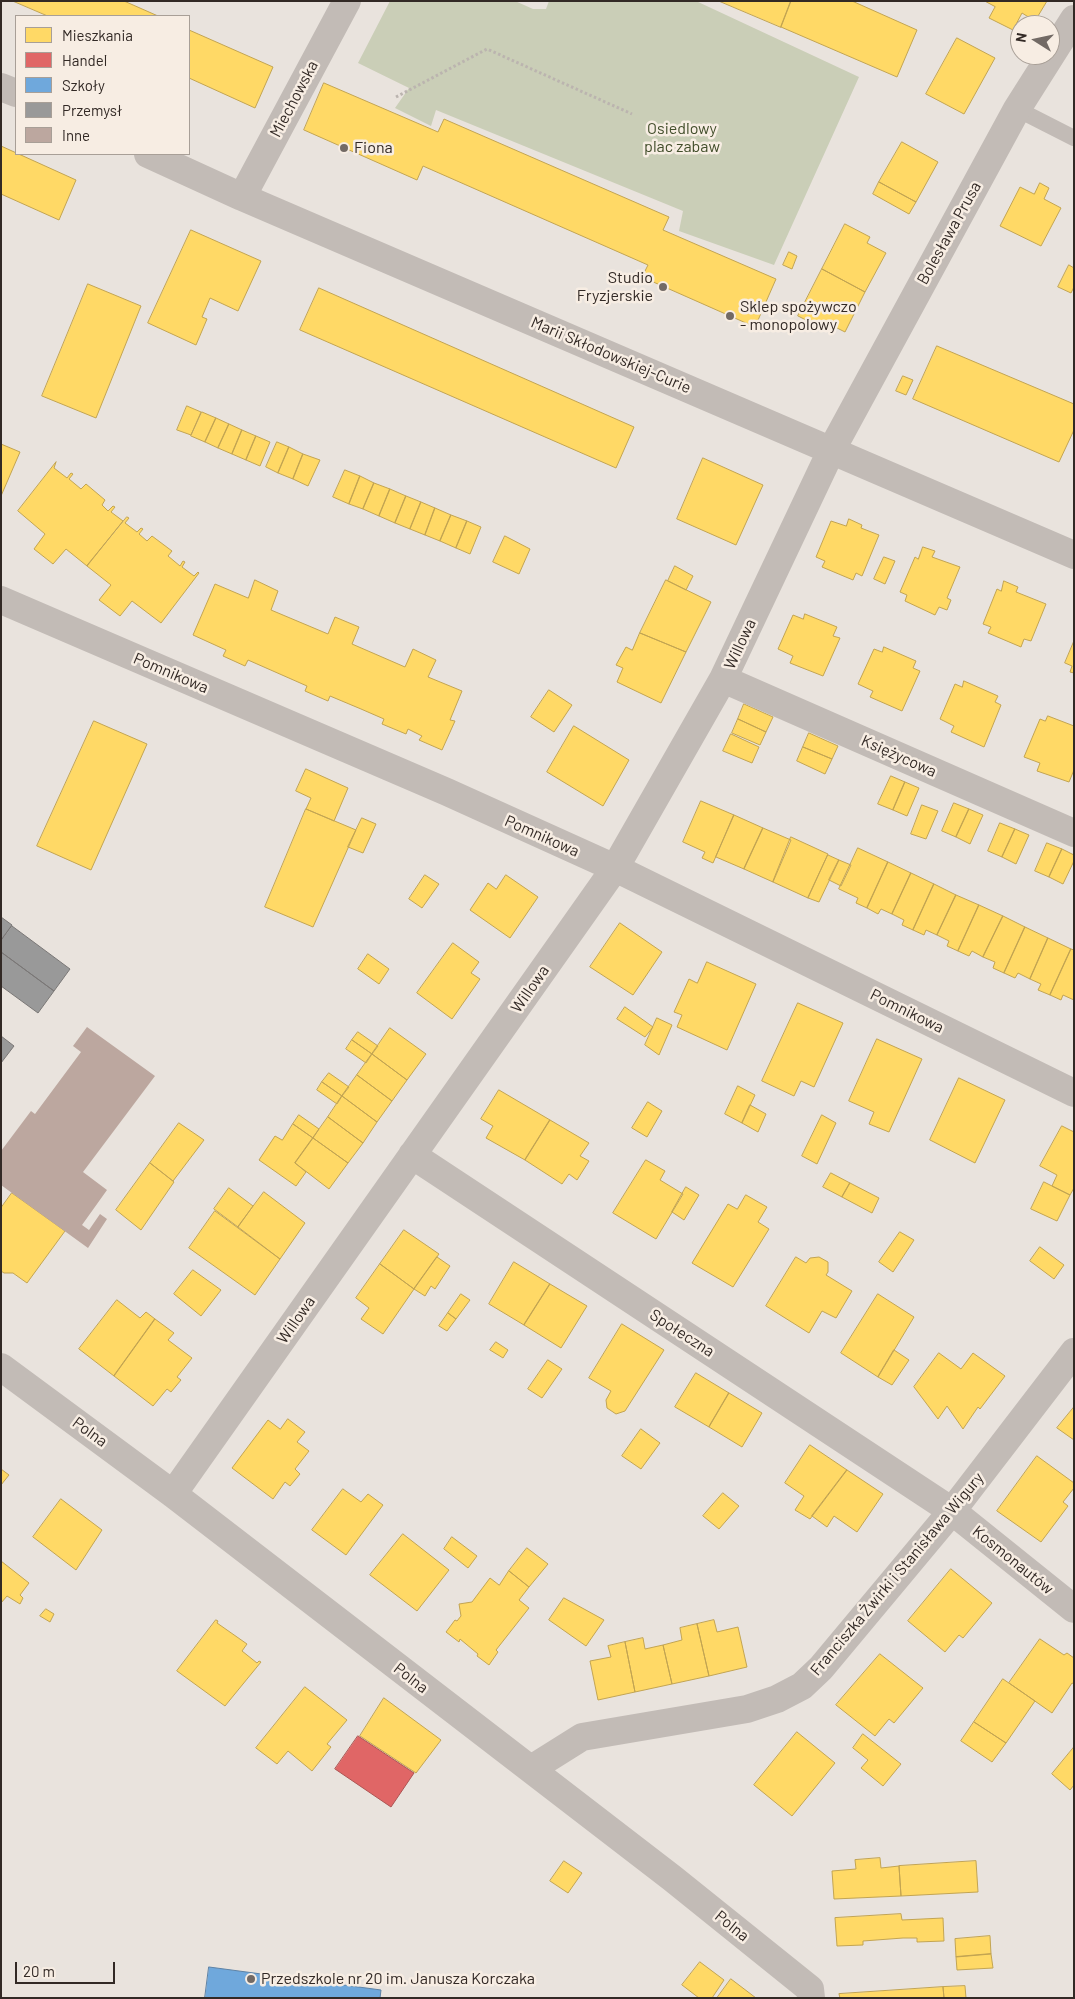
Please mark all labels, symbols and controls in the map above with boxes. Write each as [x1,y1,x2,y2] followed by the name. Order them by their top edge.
[15,15,190,155] legend
[1010,15,1060,65] north arrow
[62,26,133,44] text: Mieszkania
[1012,31,1030,44] text: N
[62,51,107,69] text: Handel
[266,57,322,141] street label: Miechowska
[62,76,105,94] text: Szkoły
[62,101,122,119] text: Przemysł
[644,119,720,157] park label: Osiedlowy plac zabaw
[62,126,90,144] text: Inne
[354,138,393,158] place label: Fiona
[338,142,350,154] marker: Fiona
[913,178,985,288] street label: Bolesława Prusa
[577,268,653,306] place label: Studio Fryzjerskie
[657,281,669,293] marker: Studio Fryzjerskie
[740,297,857,335] place label: Sklep spożywczo - monopolowy
[724,310,736,322] marker: Sklep spożywczo - monopolowy
[528,313,694,397] street label: Marii Skłodowskiej-Curie
[720,616,760,672] street label: Willowa
[131,649,211,697] street label: Pomnikowa
[858,731,940,781] street label: Księżycowa
[502,811,582,861] street label: Pomnikowa
[507,962,553,1016] street label: Willowa
[867,985,947,1037] street label: Pomnikowa
[273,1293,319,1347] street label: Willowa
[646,1305,718,1361] street label: Społeczna
[69,1413,111,1451] street label: Polna
[806,1468,988,1680] street label: Franciszka Żwirki i Stanisława Wigury
[969,1522,1057,1598] street label: Kosmonautów
[390,1659,432,1697] street label: Polna
[711,1906,753,1946] street label: Polna
[18,1952,118,1984] scale bar
[23,1962,55,1980] text: 20 m
[261,1969,535,1989] place label: Przedszkole nr 20 im. Janusza Korczaka
[245,1973,257,1985] marker: Przedszkole nr 20 im. Janusza Korczaka

